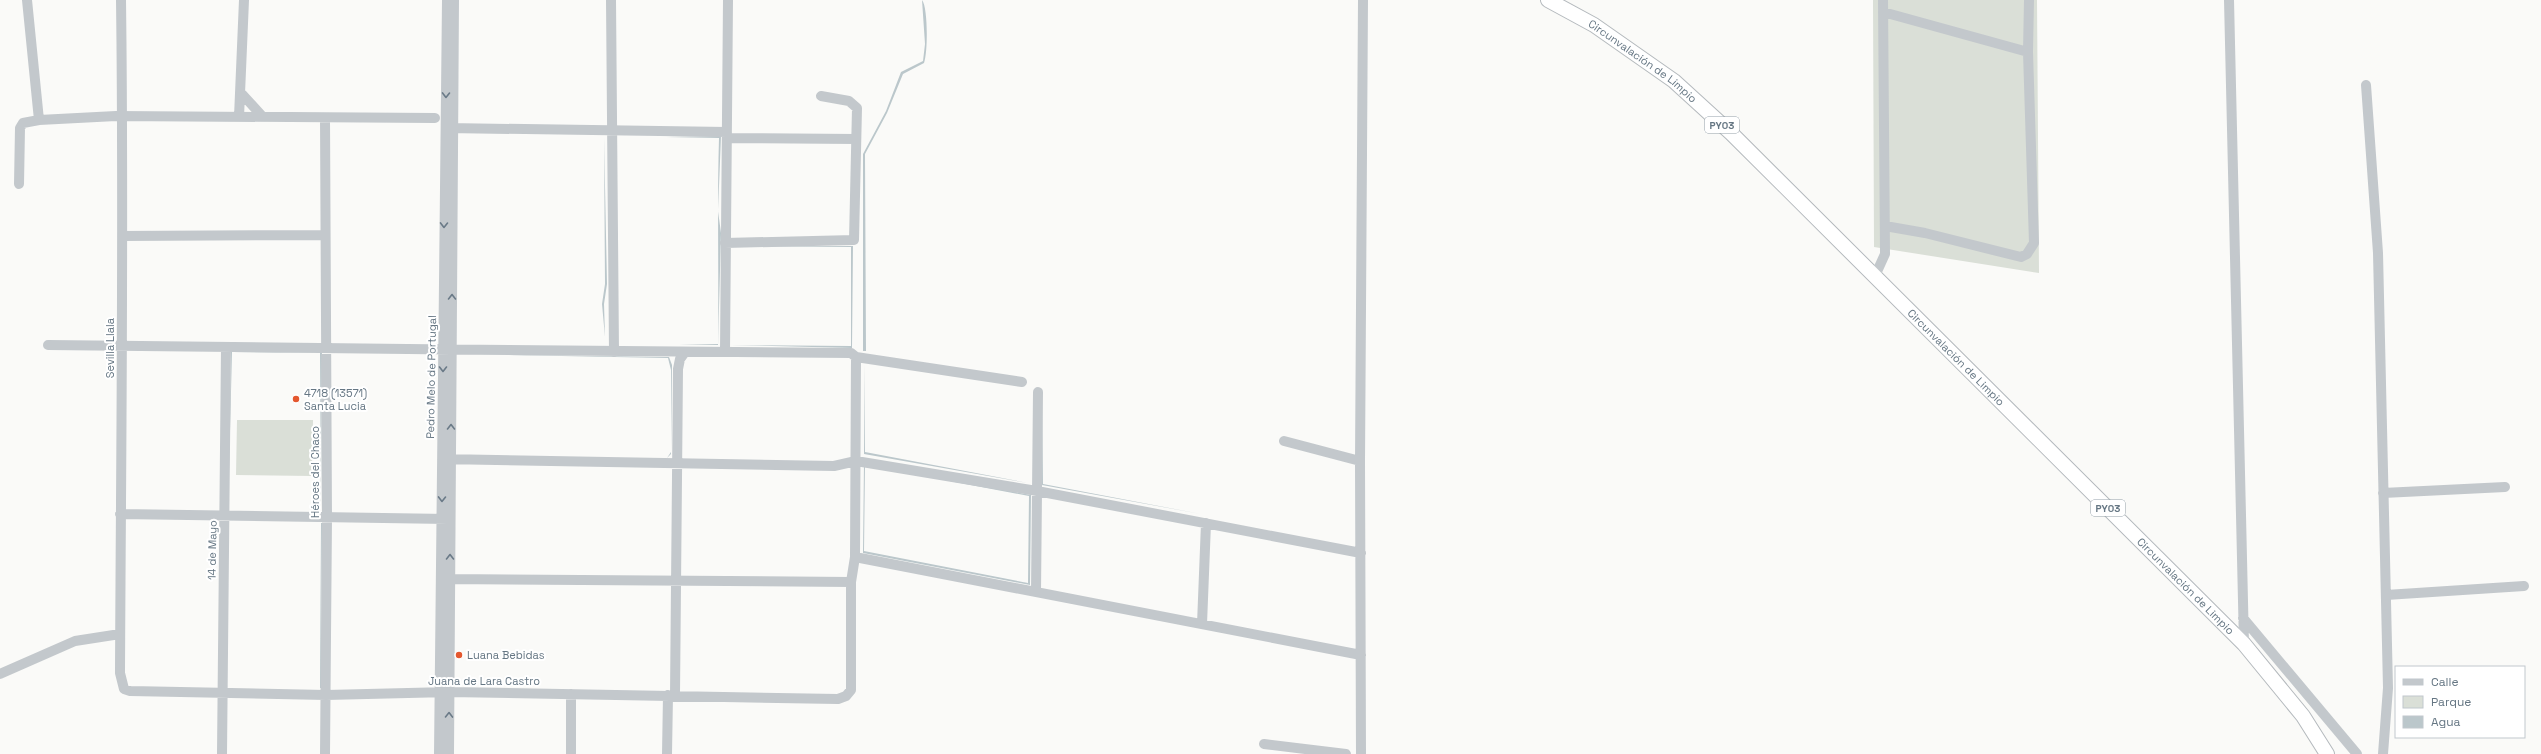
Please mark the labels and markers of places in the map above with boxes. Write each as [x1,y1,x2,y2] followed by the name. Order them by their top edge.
[304,386,367,413] place label: 4718 (13571) Santa Lucia
[291,394,301,404] marker: 4718 (13571) Santa Lucia
[467,648,545,662] place label: Luana Bebidas
[454,650,464,660] marker: Luana Bebidas

